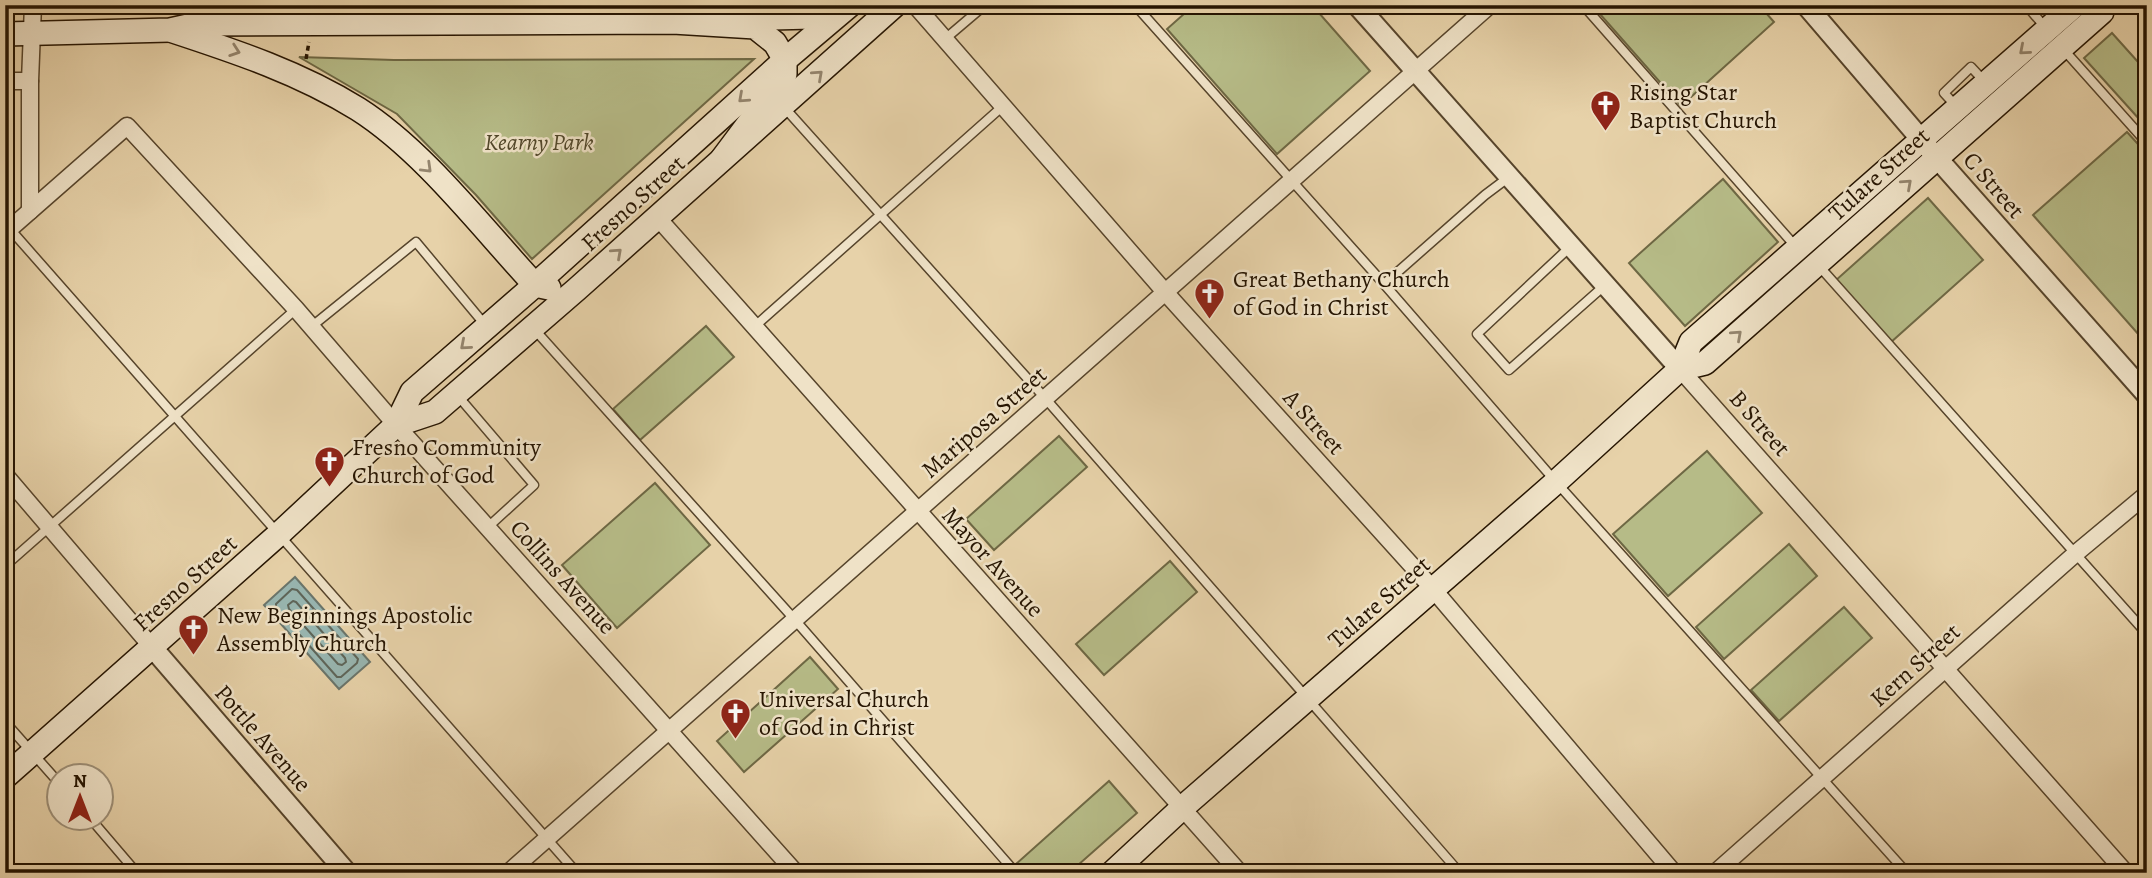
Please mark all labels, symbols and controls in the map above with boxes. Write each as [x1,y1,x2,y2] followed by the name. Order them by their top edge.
[2019,42,2032,54] one-way arrow
[228,43,240,57] one-way arrow
[810,70,823,83] one-way arrow
[1629,76,1777,136] place label: Rising Star Baptist Church
[1589,89,1623,133] church icon: Rising Star Baptist Church
[738,90,751,103] one-way arrow
[1822,120,1937,228] street label: Tulare Street
[484,126,594,158] park label: Kearny Park
[1956,145,2032,225] street label: C Street
[574,148,692,258] street label: Fresno Street
[419,159,432,172] one-way arrow
[1899,180,1912,193] one-way arrow
[609,249,622,261] one-way arrow
[1233,263,1450,323] place label: Great Bethany Church of God in Christ
[1193,276,1227,320] church icon: Great Bethany Church of God in Christ
[1729,331,1742,344] one-way arrow
[460,337,473,349] one-way arrow
[914,359,1054,485] street label: Mariposa Street
[1275,382,1352,462] street label: A Street
[1722,383,1798,463] street label: B Street
[352,431,541,491] place label: Fresno Community Church of God
[312,444,346,488] church icon: Fresno Community Church of God
[935,500,1051,624] street label: Mayor Avenue
[503,513,623,641] street label: Collins Avenue
[126,528,244,638] street label: Fresno Street
[1321,549,1437,655] street label: Tulare Street
[216,599,473,659] place label: New Beginnings Apostolic Assembly Church
[177,612,211,656] church icon: New Beginnings Apostolic Assembly Church
[1863,616,1967,714] street label: Kern Street
[207,677,319,799] street label: Pottle Avenue
[759,683,929,743] place label: Universal Church of God in Christ
[719,696,753,740] church icon: Universal Church of God in Christ
[46,762,116,832] north arrow
[73,768,87,794] text: N

